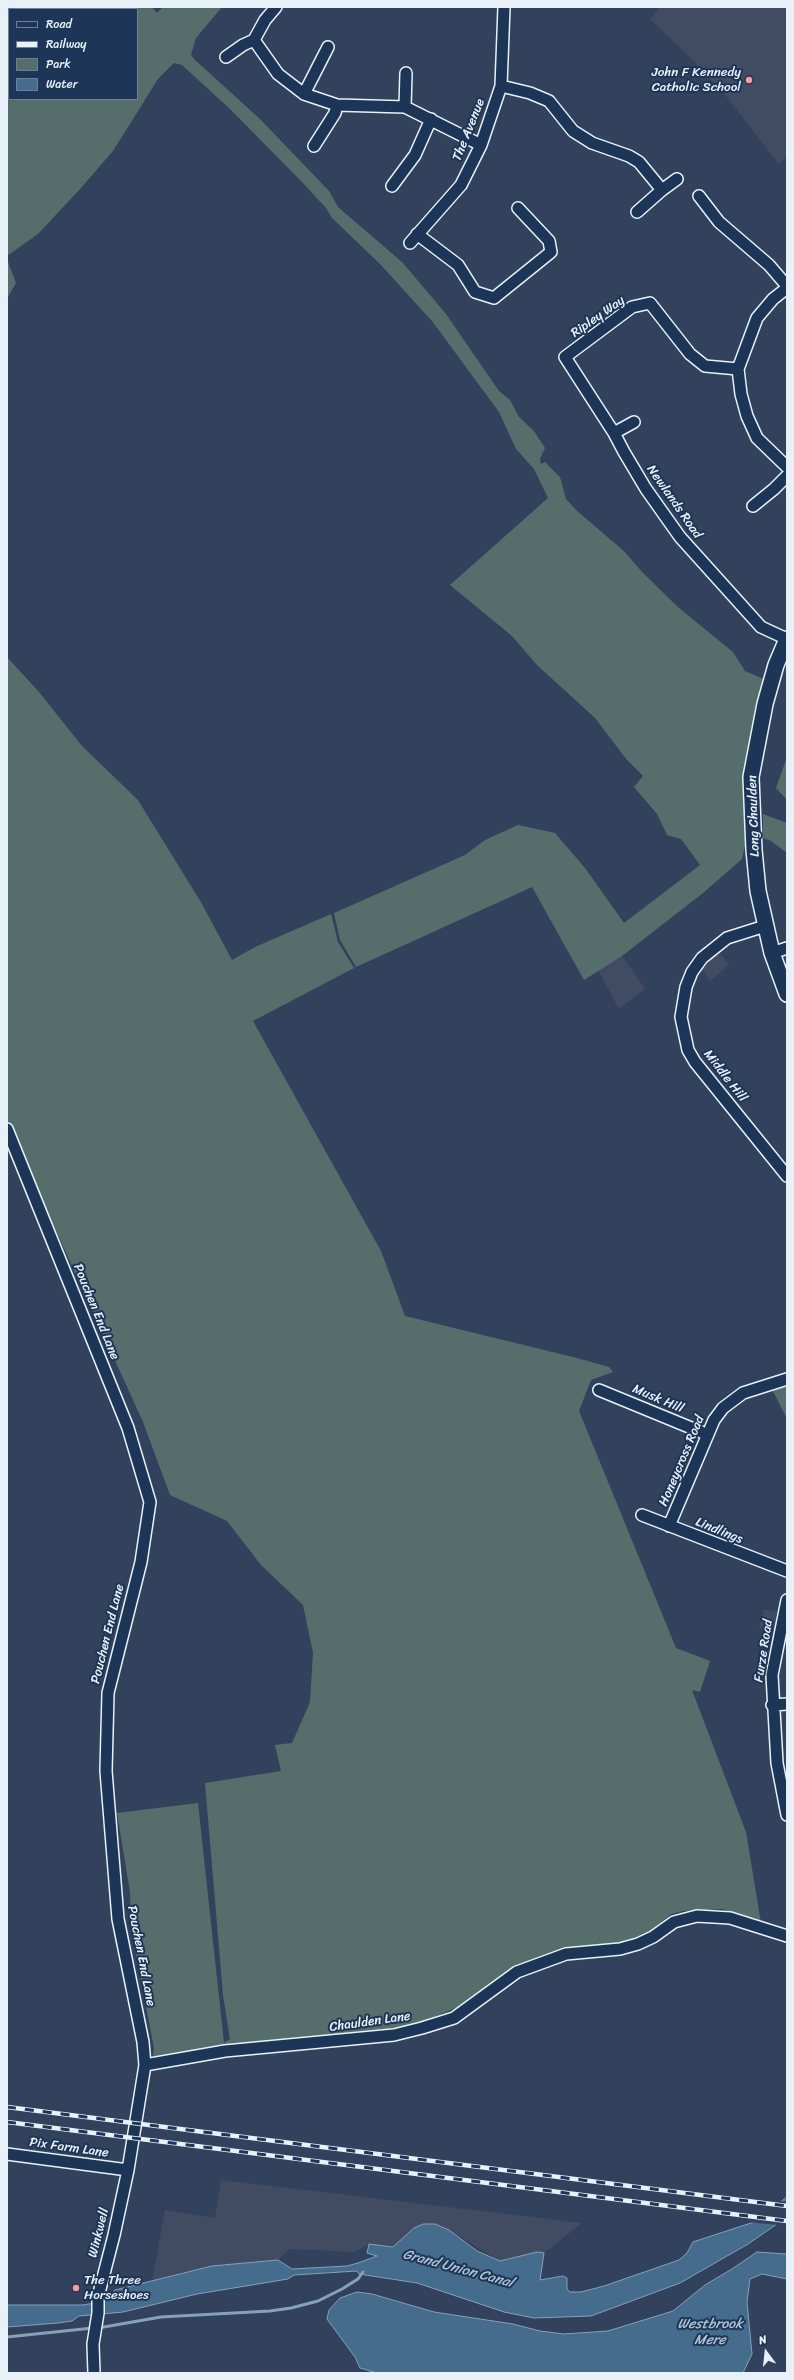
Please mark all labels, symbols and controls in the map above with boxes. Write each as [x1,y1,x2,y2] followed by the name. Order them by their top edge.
[8,8,138,100] legend
[46,13,72,35] text: Road
[46,33,87,55] text: Railway
[46,53,71,75] text: Park
[652,65,741,96] place label: John F Kennedy Catholic School
[46,73,78,95] text: Water
[744,75,754,85] marker: John F Kennedy Catholic School
[449,97,489,163] street label: The Avenue
[568,293,628,341] street label: Ripley Way
[643,462,705,542] street label: Newlands Road
[745,775,763,857] street label: Long Chaulden
[700,1047,750,1105] street label: Middle Hill
[70,1262,122,1362] street label: Pouchen End Lane
[630,1381,686,1417] street label: Musk Hill
[656,1413,708,1509] street label: Honeycross Road
[693,1514,745,1548] street label: Lindlings
[88,1583,128,1685] street label: Pouchen End Lane
[751,1618,777,1684] street label: Furze Road
[124,1904,158,2008] street label: Pouchen End Lane
[328,2009,412,2035] street label: Chaulden Lane
[28,2135,110,2161] street label: Pix Farm Lane
[85,2207,113,2259] street label: Winkwell
[401,2246,515,2292] water label: Grand Union Canal
[84,2273,149,2304] place label: The Three Horseshoes
[71,2283,81,2293] marker: The Three Horseshoes
[677,2316,743,2348] water label: Westbrook Mere
[757,2330,769,2350] text: N
[746,2332,786,2372] north arrow

